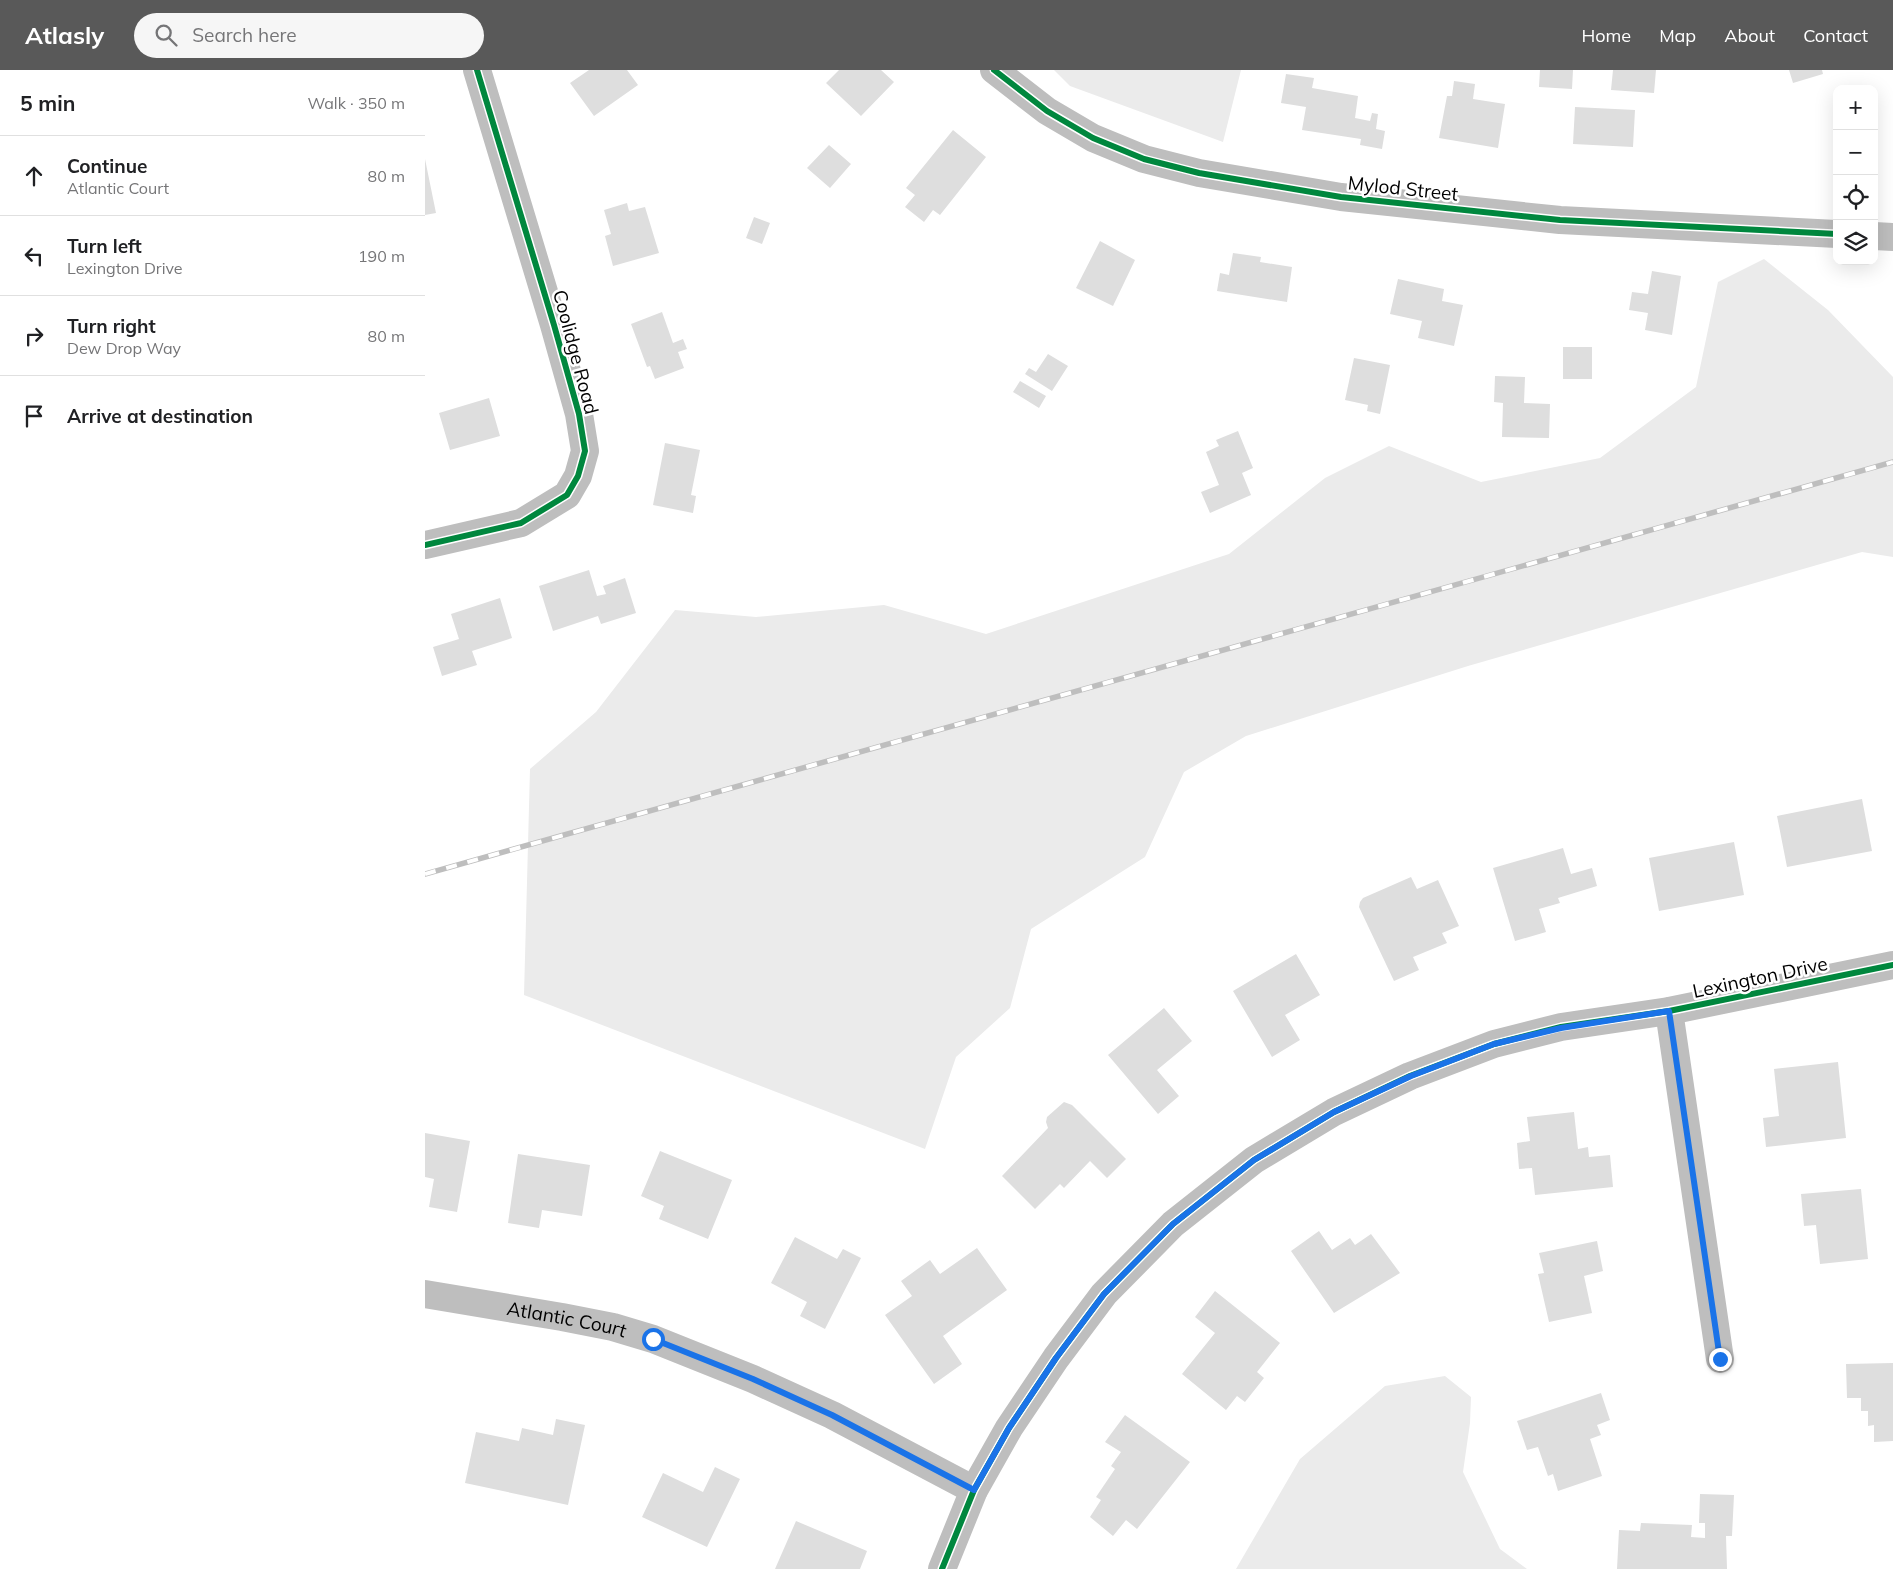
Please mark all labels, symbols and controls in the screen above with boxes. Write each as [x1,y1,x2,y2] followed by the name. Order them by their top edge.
[134,13,484,58] search box
[25,20,104,50] text: Atlasly
[152,21,180,49] icon: search
[192,23,297,47] text: Search here
[1581,24,1631,47] text: Home
[1659,24,1696,47] text: Map
[1724,24,1775,47] text: About
[1803,24,1868,47] text: Contact
[1833,85,1878,265] map controls
[1833,85,1878,130] button: +
[20,90,75,116] text: 5 min
[307,93,405,113] text: Walk · 350 m
[1833,130,1878,175] button: −
[67,154,147,178] text: Continue
[20,162,48,190] icon: ahead
[368,166,405,186] text: 80 m
[1347,170,1460,206] street label: Mylod Street
[1833,175,1878,220] button: locate
[67,178,169,198] text: Atlantic Court
[1833,220,1878,265] button: layers
[67,234,142,258] text: Turn left
[20,242,48,270] icon: left
[358,246,405,266] text: 190 m
[67,258,183,278] text: Lexington Drive
[548,287,604,417] street label: Coolidge Road
[67,314,156,338] text: Turn right
[20,322,48,350] icon: right
[368,326,405,346] text: 80 m
[67,338,181,358] text: Dew Drop Way
[20,402,48,430] icon: arrive
[67,404,253,428] text: Arrive at destination
[1690,951,1830,1003] street label: Lexington Drive
[505,1296,630,1343] street label: Atlantic Court
[642,1328,665,1351] route start
[1709,1348,1732,1371] route end

